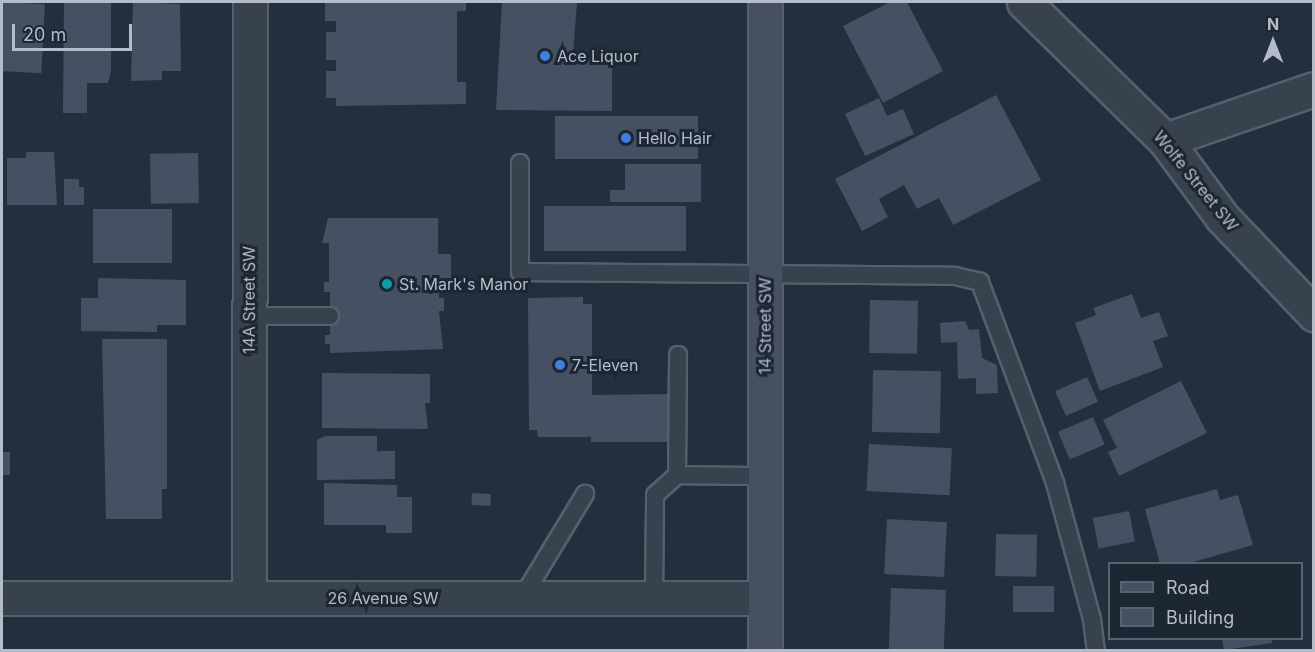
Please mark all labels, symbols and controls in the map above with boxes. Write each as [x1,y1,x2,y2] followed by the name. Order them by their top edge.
[15,12,135,50] scale bar
[1243,12,1303,72] north arrow
[1267,14,1279,34] text: N
[23,24,66,45] text: 20 m
[557,46,639,66] place label: Ace Liquor
[538,49,552,63] marker: Ace Liquor
[1150,127,1242,235] street label: Wolfe Street SW
[638,128,712,148] place label: Hello Hair
[619,131,633,145] marker: Hello Hair
[239,246,259,354] street label: 14A Street SW
[399,274,528,294] place label: St. Mark's Manor
[380,277,394,291] marker: St. Mark's Manor
[755,277,775,375] street label: 14 Street SW
[572,355,638,375] place label: 7-Eleven
[553,358,567,372] marker: 7-Eleven
[1108,562,1303,640] legend
[1166,577,1209,598] text: Road
[328,588,438,608] street label: 26 Avenue SW
[1166,607,1234,628] text: Building

